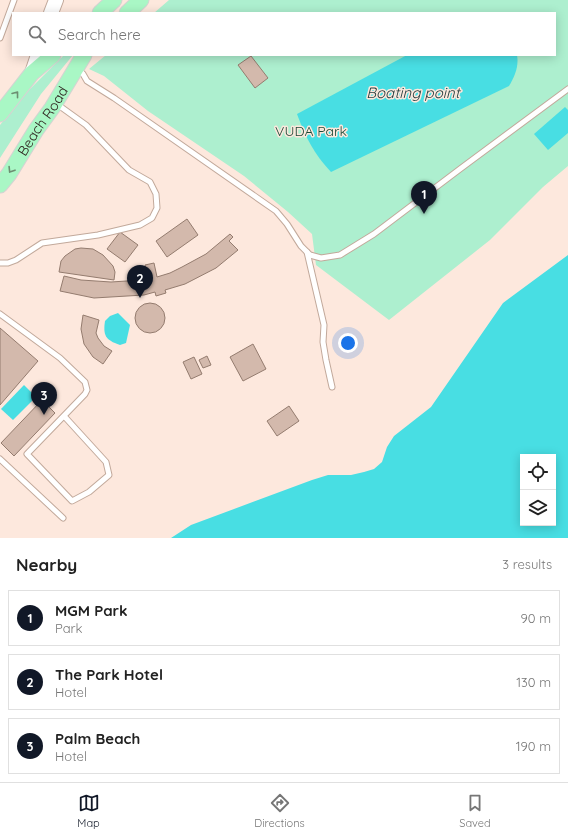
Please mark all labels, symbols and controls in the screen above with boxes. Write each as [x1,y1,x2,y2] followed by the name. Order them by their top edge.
[12,12,556,56] search box
[26,23,48,45] icon: search
[58,25,141,44] text: Search here
[13,83,72,159] street label: Beach Road
[366,83,462,102] water label: Boating point
[11,91,18,98] one-way arrow
[275,122,347,140] park label: VUDA Park
[8,166,15,173] one-way arrow
[411,181,437,214] pin: 1
[127,265,153,298] pin: 2
[338,333,358,353] your location
[31,382,57,415] pin: 3
[520,454,556,526] map controls
[520,454,556,490] button: locate
[520,490,556,526] button: layers
[16,554,77,575] text: Nearby
[502,556,552,572] text: 3 results
[55,601,128,620] text: MGM Park
[27,610,33,626] text: 1
[521,610,551,626] text: 90 m
[55,620,83,636] text: Park
[55,665,163,684] text: The Park Hotel
[26,674,34,690] text: 2
[516,674,551,690] text: 130 m
[55,684,87,700] text: Hotel
[55,729,140,748] text: Palm Beach
[27,738,33,754] text: 3
[516,738,551,754] text: 190 m
[55,748,87,764] text: Hotel
[77,792,100,830] tab: Map
[254,792,305,830] tab: Directions
[459,792,491,830] tab: Saved

